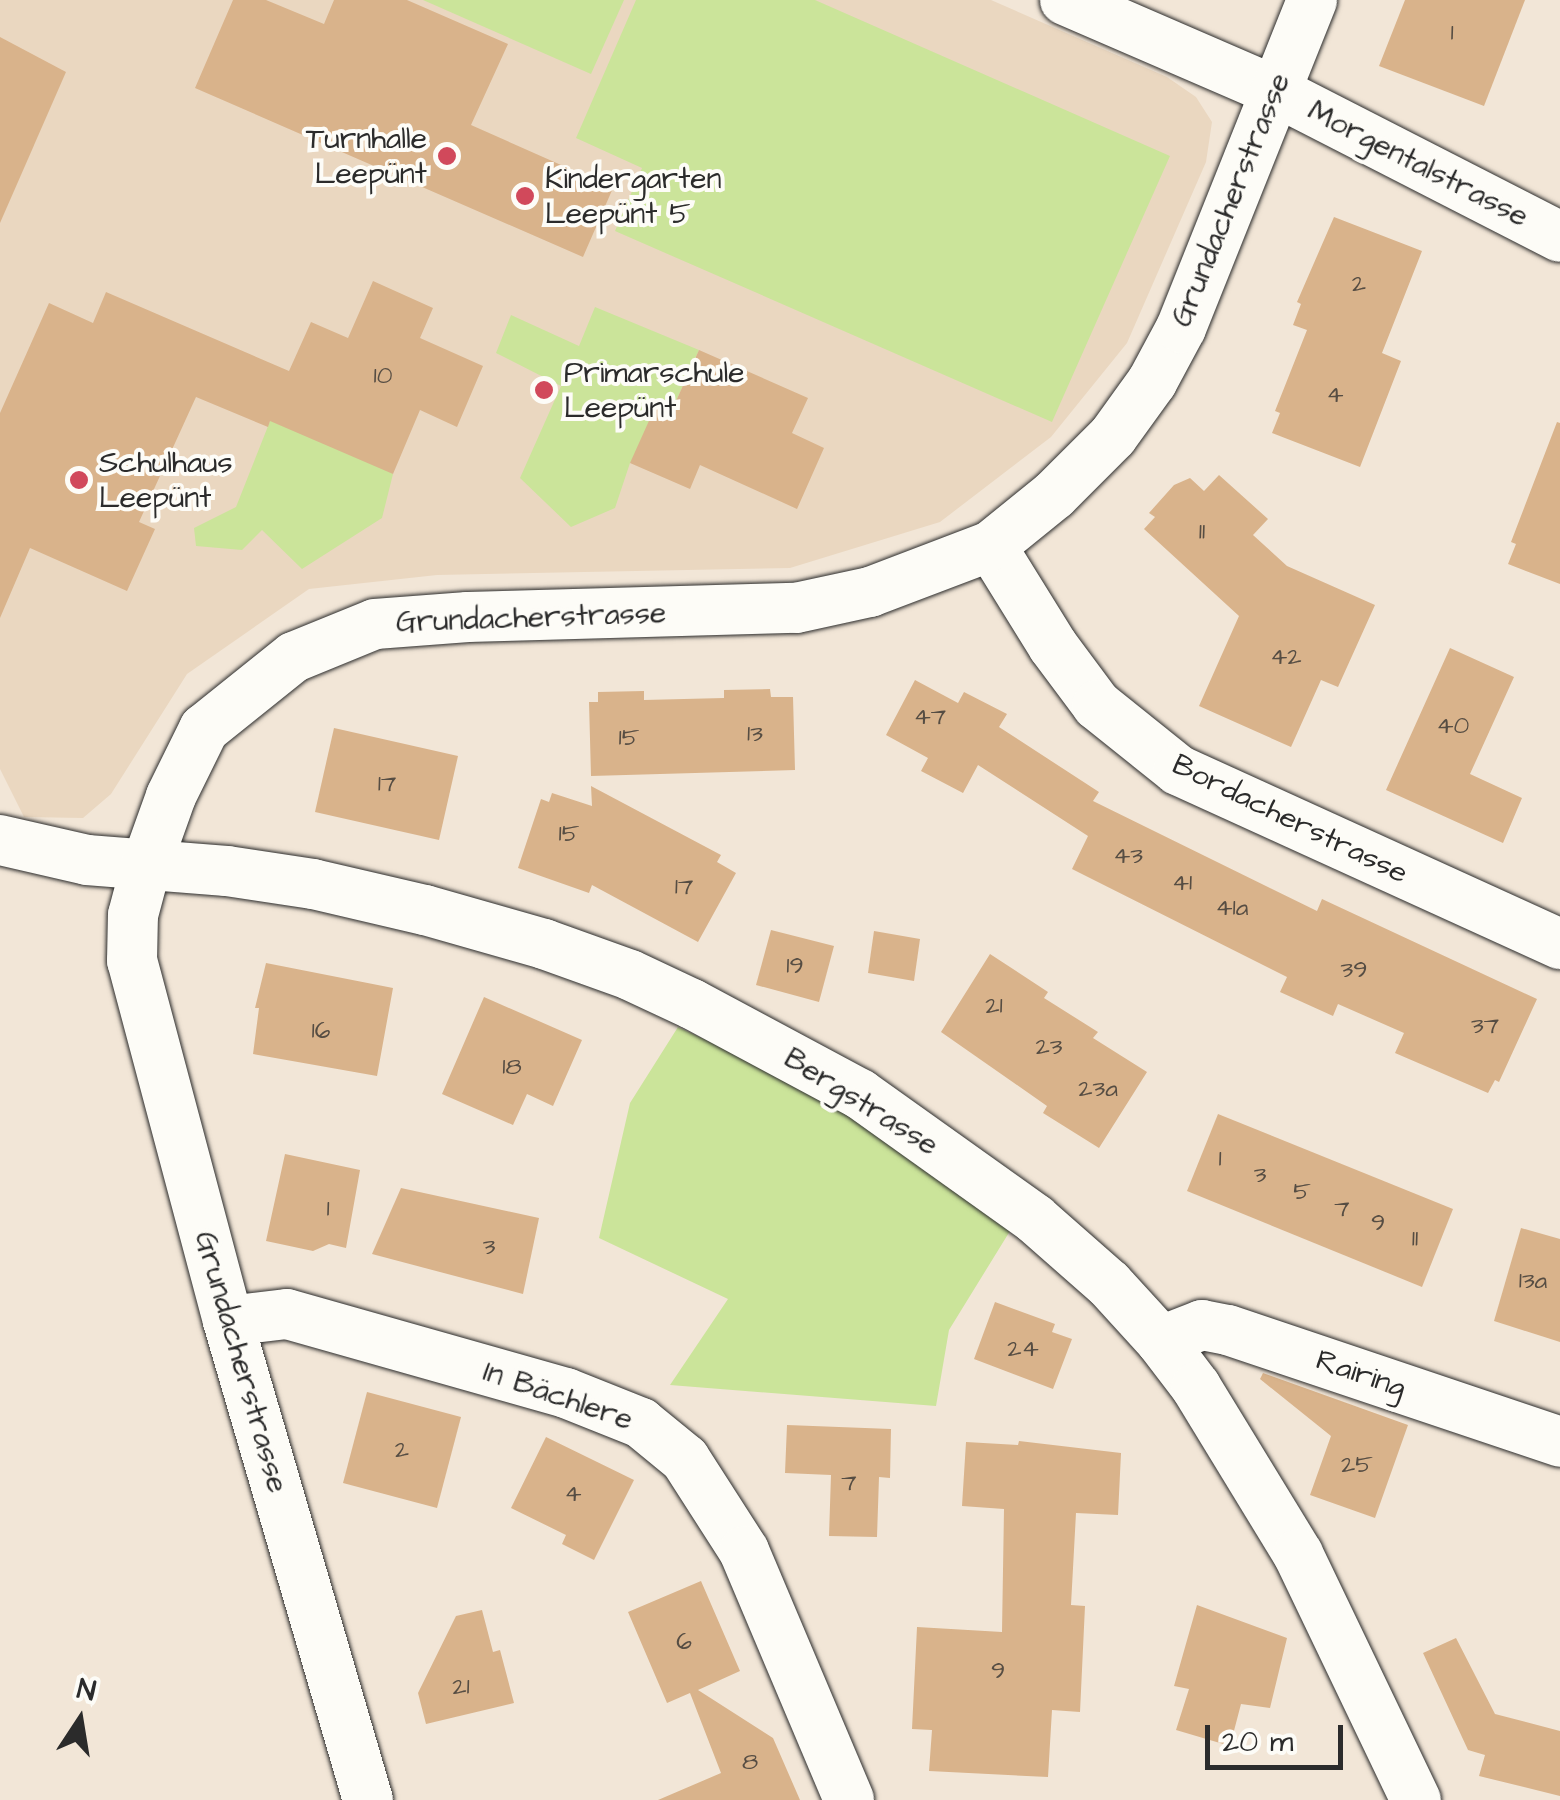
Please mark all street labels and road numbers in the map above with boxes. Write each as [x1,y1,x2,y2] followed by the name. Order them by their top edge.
[1164,68,1298,332] street label: Grundacherstrasse
[1302,93,1534,235] street label: Morgentalstrasse
[395,595,667,641] street label: Grundacherstrasse
[1166,746,1414,892] street label: Bordacherstrasse
[777,1040,945,1164] street label: Bergstrasse
[186,1227,296,1497] street label: Grundacherstrasse
[1311,1342,1411,1406] street label: Rairing
[479,1354,637,1438] street label: In Bächlere

